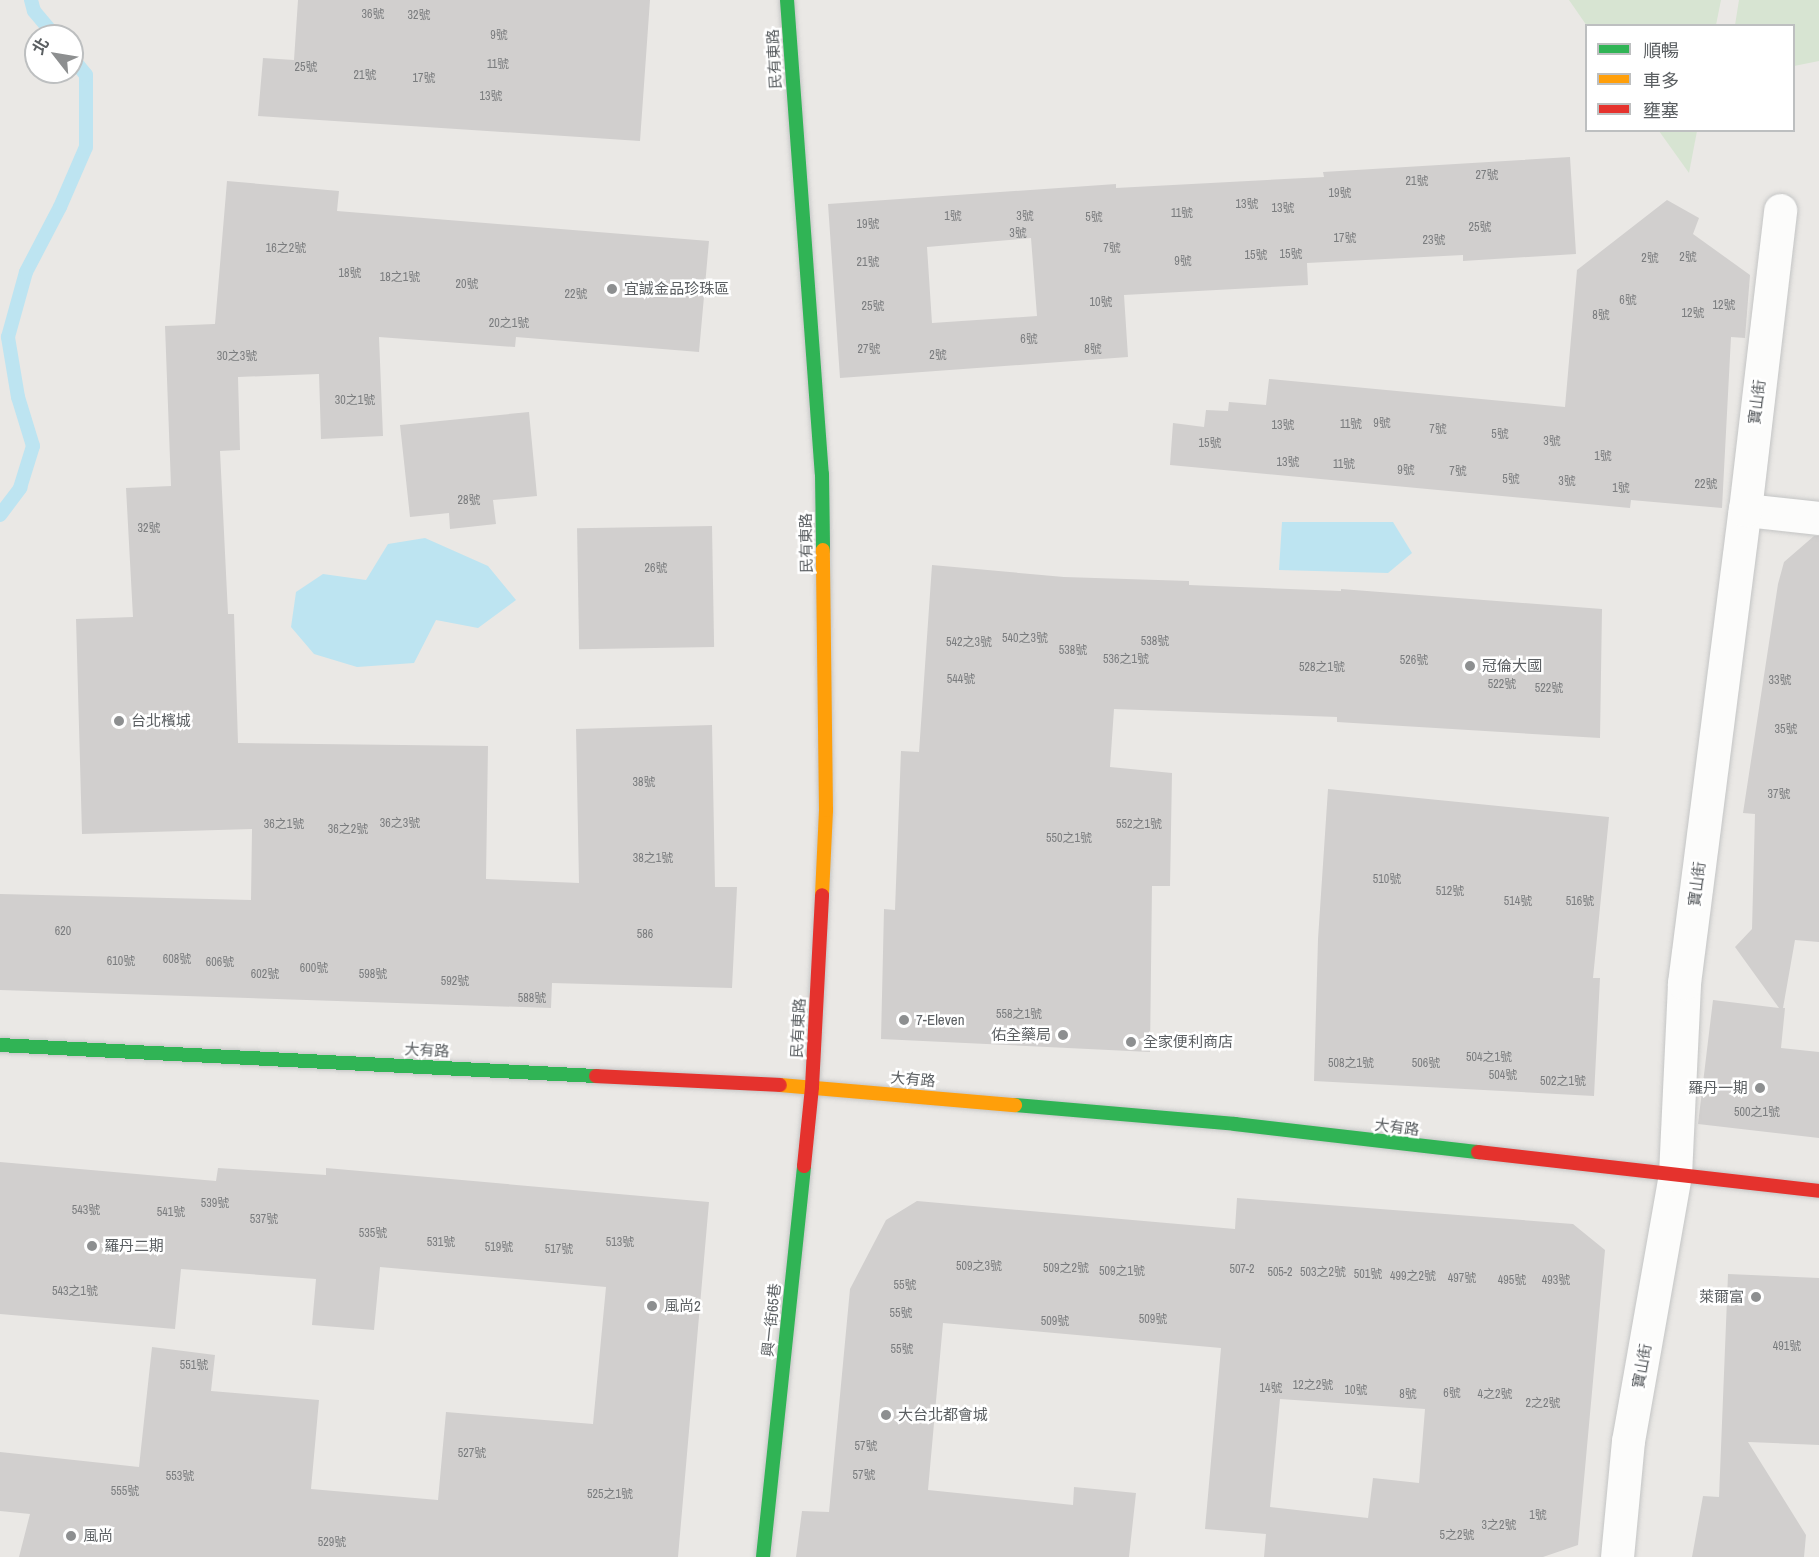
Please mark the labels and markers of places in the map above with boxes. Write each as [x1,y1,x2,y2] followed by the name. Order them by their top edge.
[624,280,729,298] place label: 宜誠金品珍珠區
[605,282,619,296] marker: 宜誠金品珍珠區
[1482,657,1542,675] place label: 冠倫大國
[1463,659,1477,673] marker: 冠倫大國
[131,712,191,730] place label: 台北檳城
[112,714,126,728] marker: 台北檳城
[916,1011,965,1029] place label: 7-Eleven
[897,1013,911,1027] marker: 7-Eleven
[991,1026,1051,1044] place label: 佑全藥局
[1056,1028,1070,1042] marker: 佑全藥局
[1143,1033,1233,1051] place label: 全家便利商店
[1124,1035,1138,1049] marker: 全家便利商店
[1688,1079,1748,1097] place label: 羅丹一期
[1753,1081,1767,1095] marker: 羅丹一期
[104,1237,164,1255] place label: 羅丹二期
[85,1239,99,1253] marker: 羅丹二期
[1699,1288,1744,1306] place label: 萊爾富
[1749,1290,1763,1304] marker: 萊爾富
[664,1297,701,1315] place label: 風尚2
[645,1299,659,1313] marker: 風尚2
[898,1406,988,1424] place label: 大台北都會城
[879,1408,893,1422] marker: 大台北都會城
[83,1527,113,1545] place label: 風尚
[64,1529,78,1543] marker: 風尚

